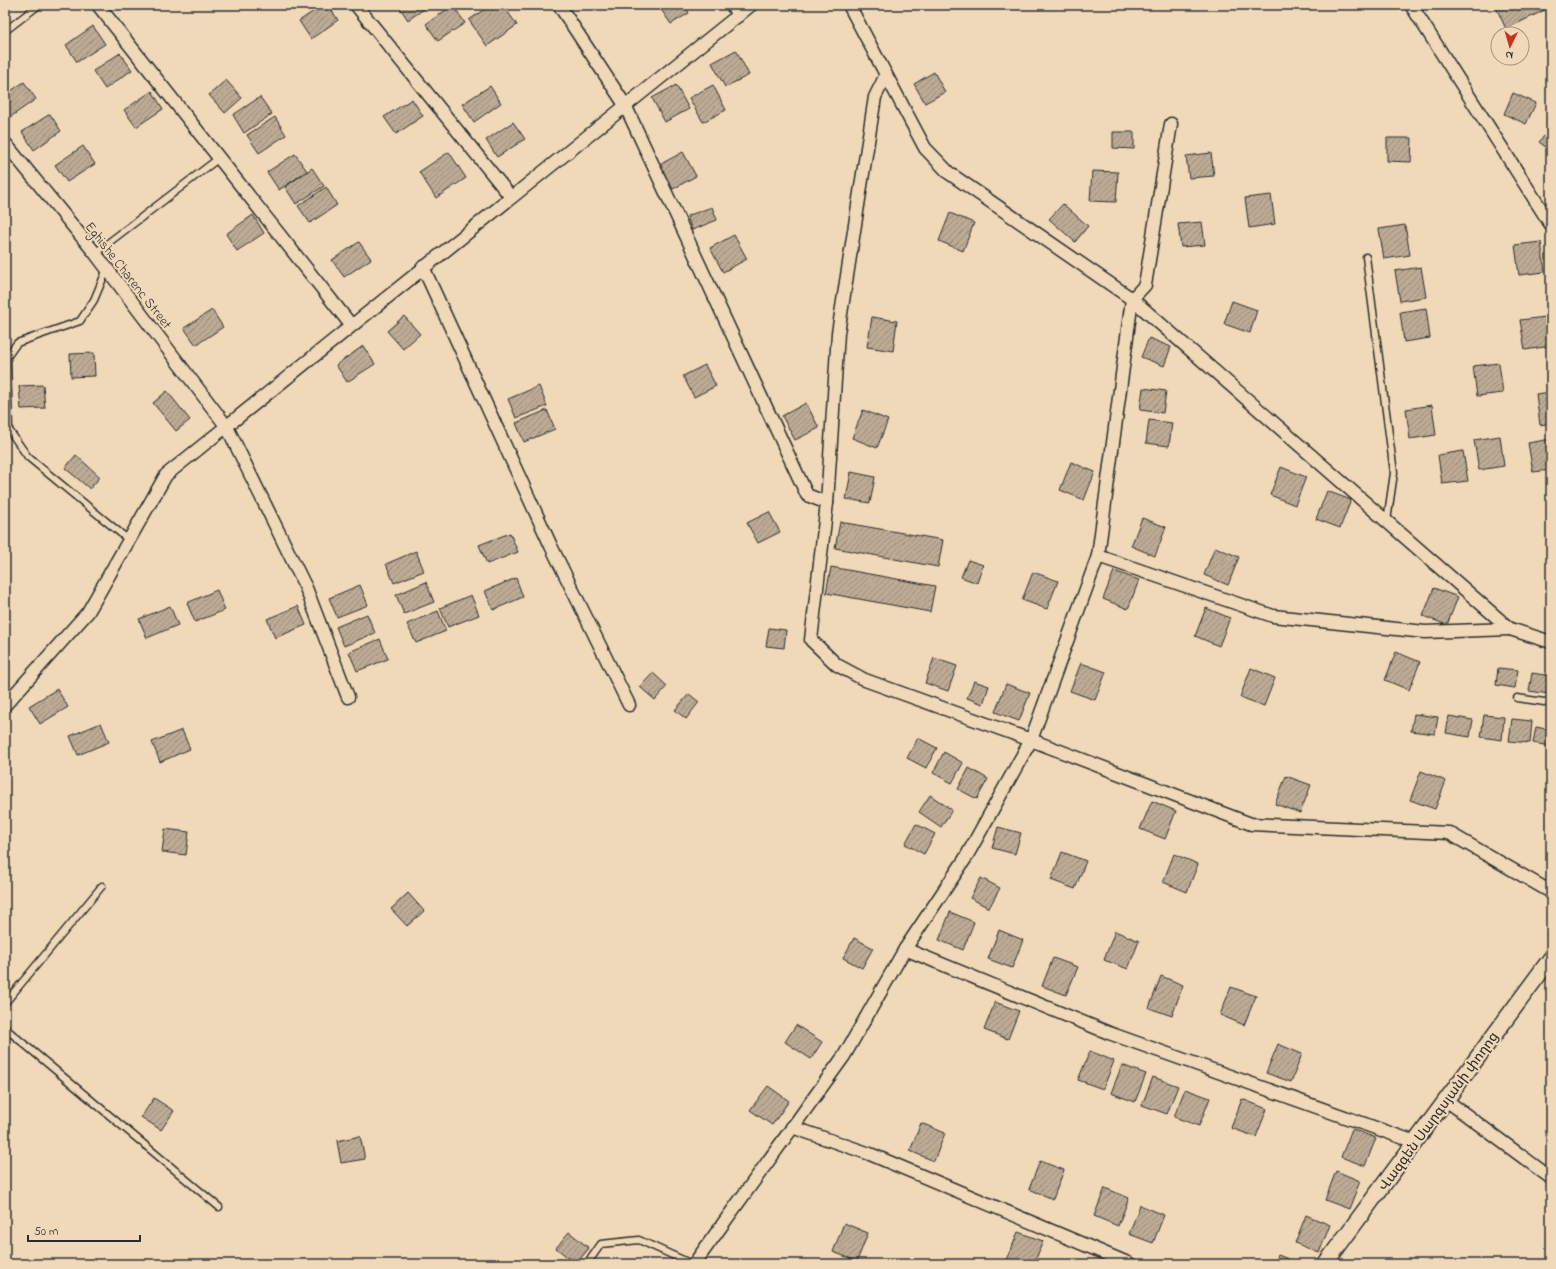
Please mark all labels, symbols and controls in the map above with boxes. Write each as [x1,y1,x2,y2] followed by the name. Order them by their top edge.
[1490,26,1530,66] north arrow
[1505,47,1514,63] text: N
[78,218,177,335] street label: Eghishe Charenc Street
[1374,1028,1504,1196] street label: Վազգեն Սարգսյանի փողոց
[28,1217,140,1243] scale bar
[34,1223,58,1241] text: 50 m

